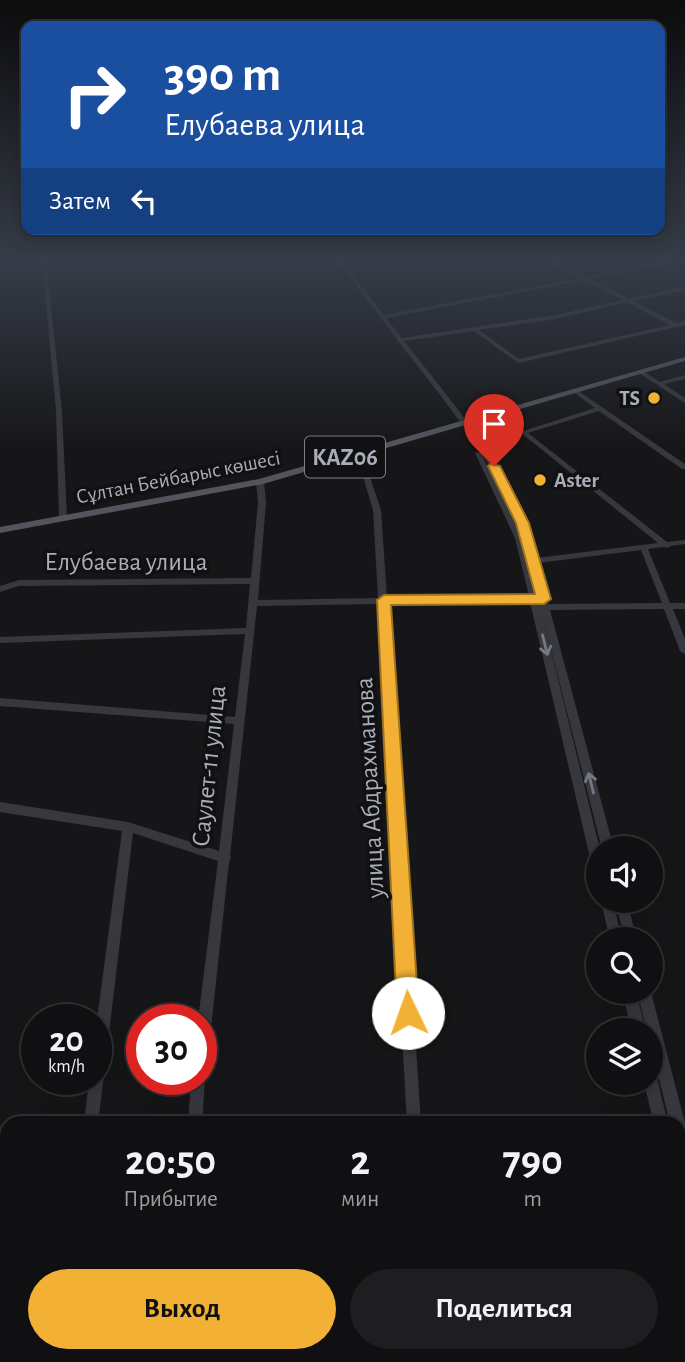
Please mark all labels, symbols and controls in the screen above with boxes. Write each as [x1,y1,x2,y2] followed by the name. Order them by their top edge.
[49,49,140,140] icon: right
[164,51,281,100] text: 390 m
[164,109,365,141] text: Елубаева улица
[125,182,163,220] icon: left
[49,188,111,214] text: Затем
[619,388,640,409] place label: TS
[646,390,662,406] marker: TS
[464,394,524,466] pin
[475,405,513,443] icon: arrive
[305,436,385,478] road number: KAZ06
[74,447,282,508] street label: Сұлтан Бейбарыс көшесі
[554,470,600,491] place label: Aster
[532,472,548,488] marker: Aster
[44,549,208,575] street label: Елубаева улица
[539,633,552,656] one-way arrow
[351,677,389,900] street label: улица Абдрахманова
[188,684,230,848] street label: Саулет-11 улица
[584,772,597,795] one-way arrow
[586,836,663,1095] map controls
[586,836,663,913] button: sound
[586,927,663,1004] button: search
[371,976,445,1050] position arrow
[126,1004,217,1095] speed limit sign: 30
[586,1018,663,1095] button: layers
[49,1023,84,1058] text: 20
[48,1058,85,1076] text: km/h
[125,1140,216,1182] text: 20:50
[350,1140,370,1182] text: 2
[502,1140,563,1182] text: 790
[123,1188,218,1211] text: Прибытие
[341,1188,379,1211] text: мин
[523,1188,542,1211] text: m
[28,1269,336,1349] button: Выход
[350,1269,658,1349] button: Поделиться

